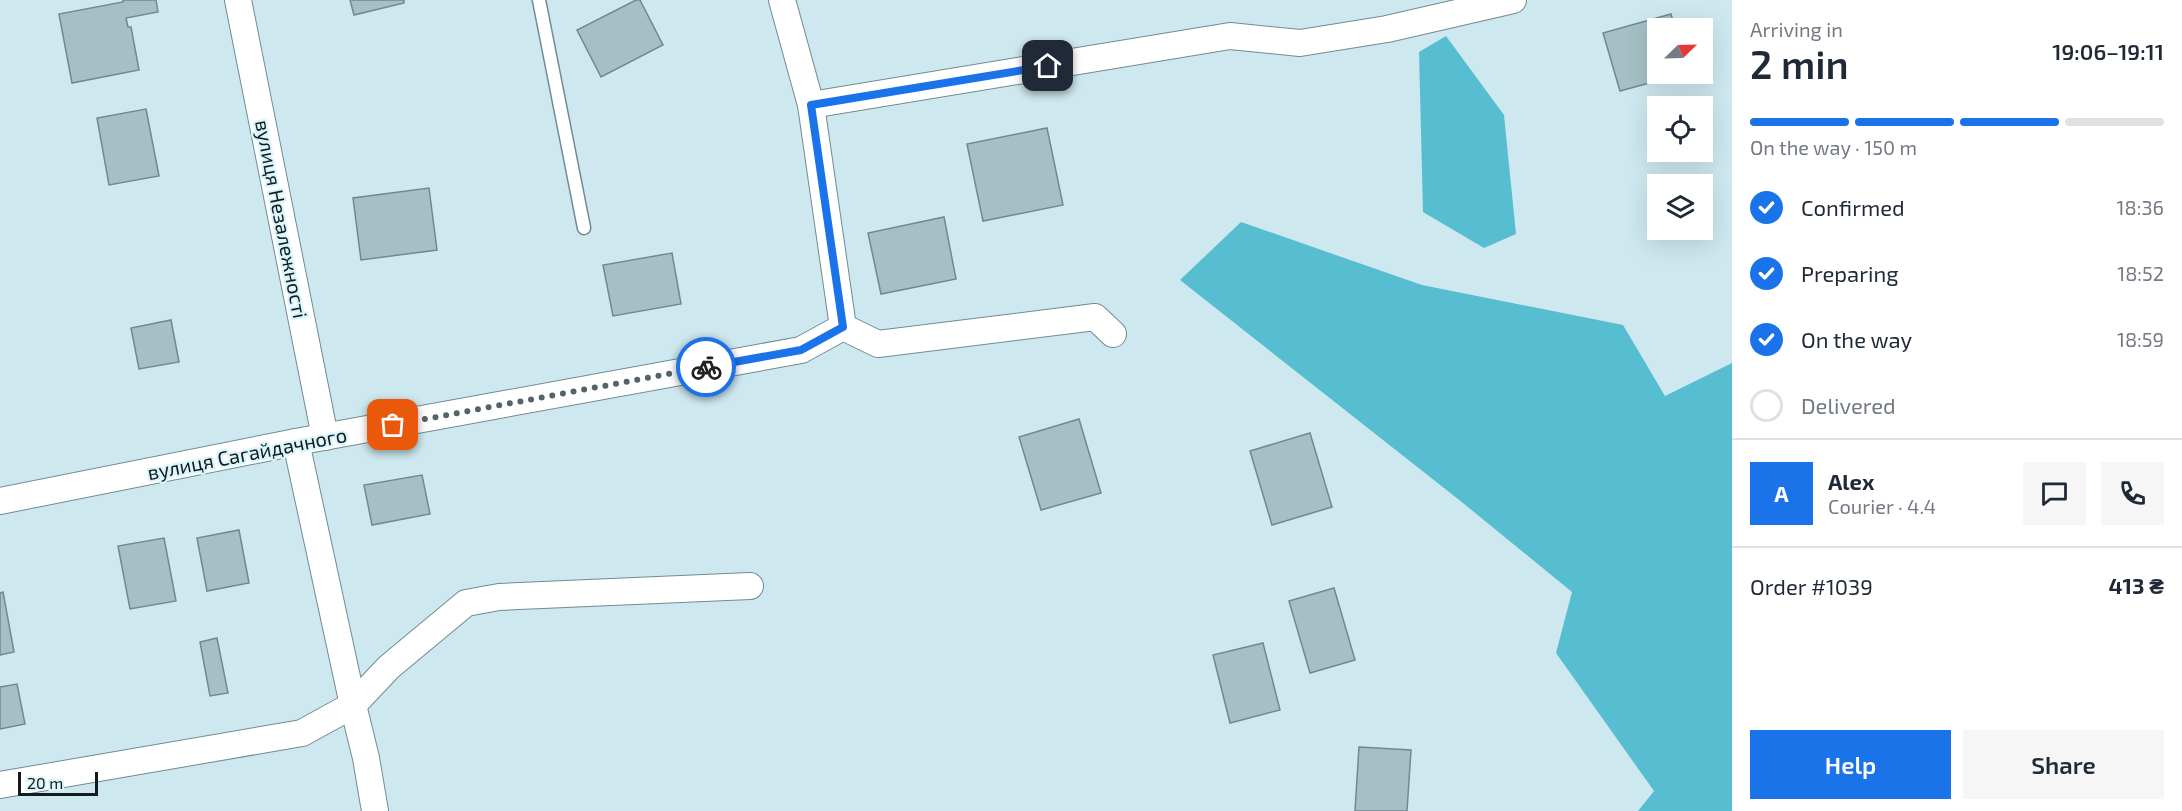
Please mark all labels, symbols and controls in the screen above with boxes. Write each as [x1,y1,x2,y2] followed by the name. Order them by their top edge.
[1750,17,1843,41] text: Arriving in
[1647,18,1713,84] north arrow
[1647,18,1713,240] map controls
[2052,38,2164,64] text: 19:06–19:11
[1022,40,1073,91] pin
[1750,40,1849,87] text: 2 min
[1031,49,1064,82] icon: home
[1647,96,1713,162] button: locate
[250,118,313,320] street label: вулиця Незалежності
[1750,135,1917,159] text: On the way · 150 m
[1647,174,1713,240] button: layers
[1750,191,1783,224] icon: check
[1801,194,1905,220] text: Confirmed
[2117,195,2164,219] text: 18:36
[1750,257,1783,290] icon: check
[1801,260,1899,286] text: Preparing
[2117,261,2164,285] text: 18:52
[1750,323,1783,356] icon: check
[1801,326,1912,352] text: On the way
[2117,327,2164,351] text: 18:59
[676,337,736,397] courier
[690,351,723,384] icon: bike
[1801,392,1896,418] text: Delivered
[367,399,418,450] pin
[376,408,409,441] icon: bag
[145,422,349,485] street label: вулиця Сагайдачного
[2023,462,2086,525] button: chat
[2101,462,2164,525] button: phone
[1828,468,1874,494] text: Alex
[1774,480,1789,506] text: A
[1828,494,1936,518] text: Courier · 4.4
[2109,572,2164,598] text: 413 ₴
[1750,573,1873,599] text: Order #1039
[1750,730,1951,799] button: Help
[1963,730,2164,799] button: Share
[18,769,98,796] scale bar
[27,773,63,792] text: 20 m

